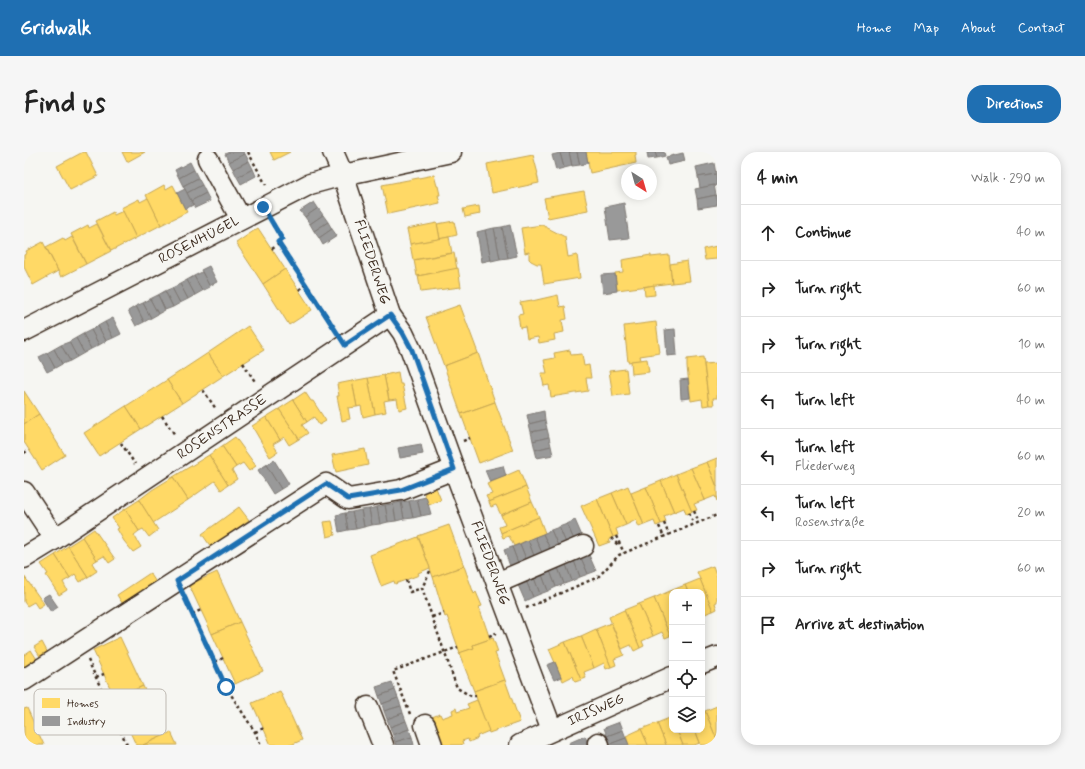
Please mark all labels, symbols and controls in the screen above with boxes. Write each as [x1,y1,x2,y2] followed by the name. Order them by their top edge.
[20,16,91,41] text: Gridwalk
[857,19,891,37] text: Home
[913,19,939,37] text: Map
[961,19,996,37] text: About
[1018,19,1065,37] text: Contact
[967,85,1061,123] button: Directions
[24,86,105,123] text: Find us
[621,164,657,200] north arrow
[757,167,798,189] text: 4 min
[971,170,1045,187] text: Walk · 290 m
[254,198,272,216] route end
[156,212,242,268] street label: ROSENHÜGEL
[350,217,394,307] street label: FLIEDERWEG
[757,222,779,244] icon: ahead
[795,223,851,243] text: Continue
[1016,224,1045,241] text: 40 m
[757,278,779,300] icon: right
[795,279,862,299] text: Turn right
[1017,280,1045,297] text: 60 m
[757,334,779,356] icon: right
[795,335,862,355] text: Turn right
[1018,336,1045,353] text: 10 m
[174,390,270,464] street label: ROSENSTRASSE
[757,390,779,412] icon: left
[795,391,855,411] text: Turn left
[1016,392,1045,409] text: 40 m
[795,438,855,458] text: Turn left
[757,446,779,468] icon: left
[1017,448,1045,465] text: 60 m
[795,458,855,475] text: Fliederweg
[795,494,855,514] text: Turn left
[757,502,779,524] icon: left
[1017,504,1045,521] text: 20 m
[795,514,865,531] text: Rosenstraße
[466,519,514,608] street label: FLIEDERWEG
[757,558,779,580] icon: right
[795,559,862,579] text: Turn right
[1017,560,1045,577] text: 60 m
[669,589,705,733] map controls
[669,589,705,625] button: +
[757,614,779,636] icon: arrive
[795,615,924,635] text: Arrive at destination
[669,625,705,661] button: −
[669,661,705,697] button: locate
[217,678,235,696] route start
[34,689,166,735] legend
[565,690,627,730] street label: IRISWEG
[67,697,99,711] text: Homes
[669,697,705,733] button: layers
[67,715,106,729] text: Industry

